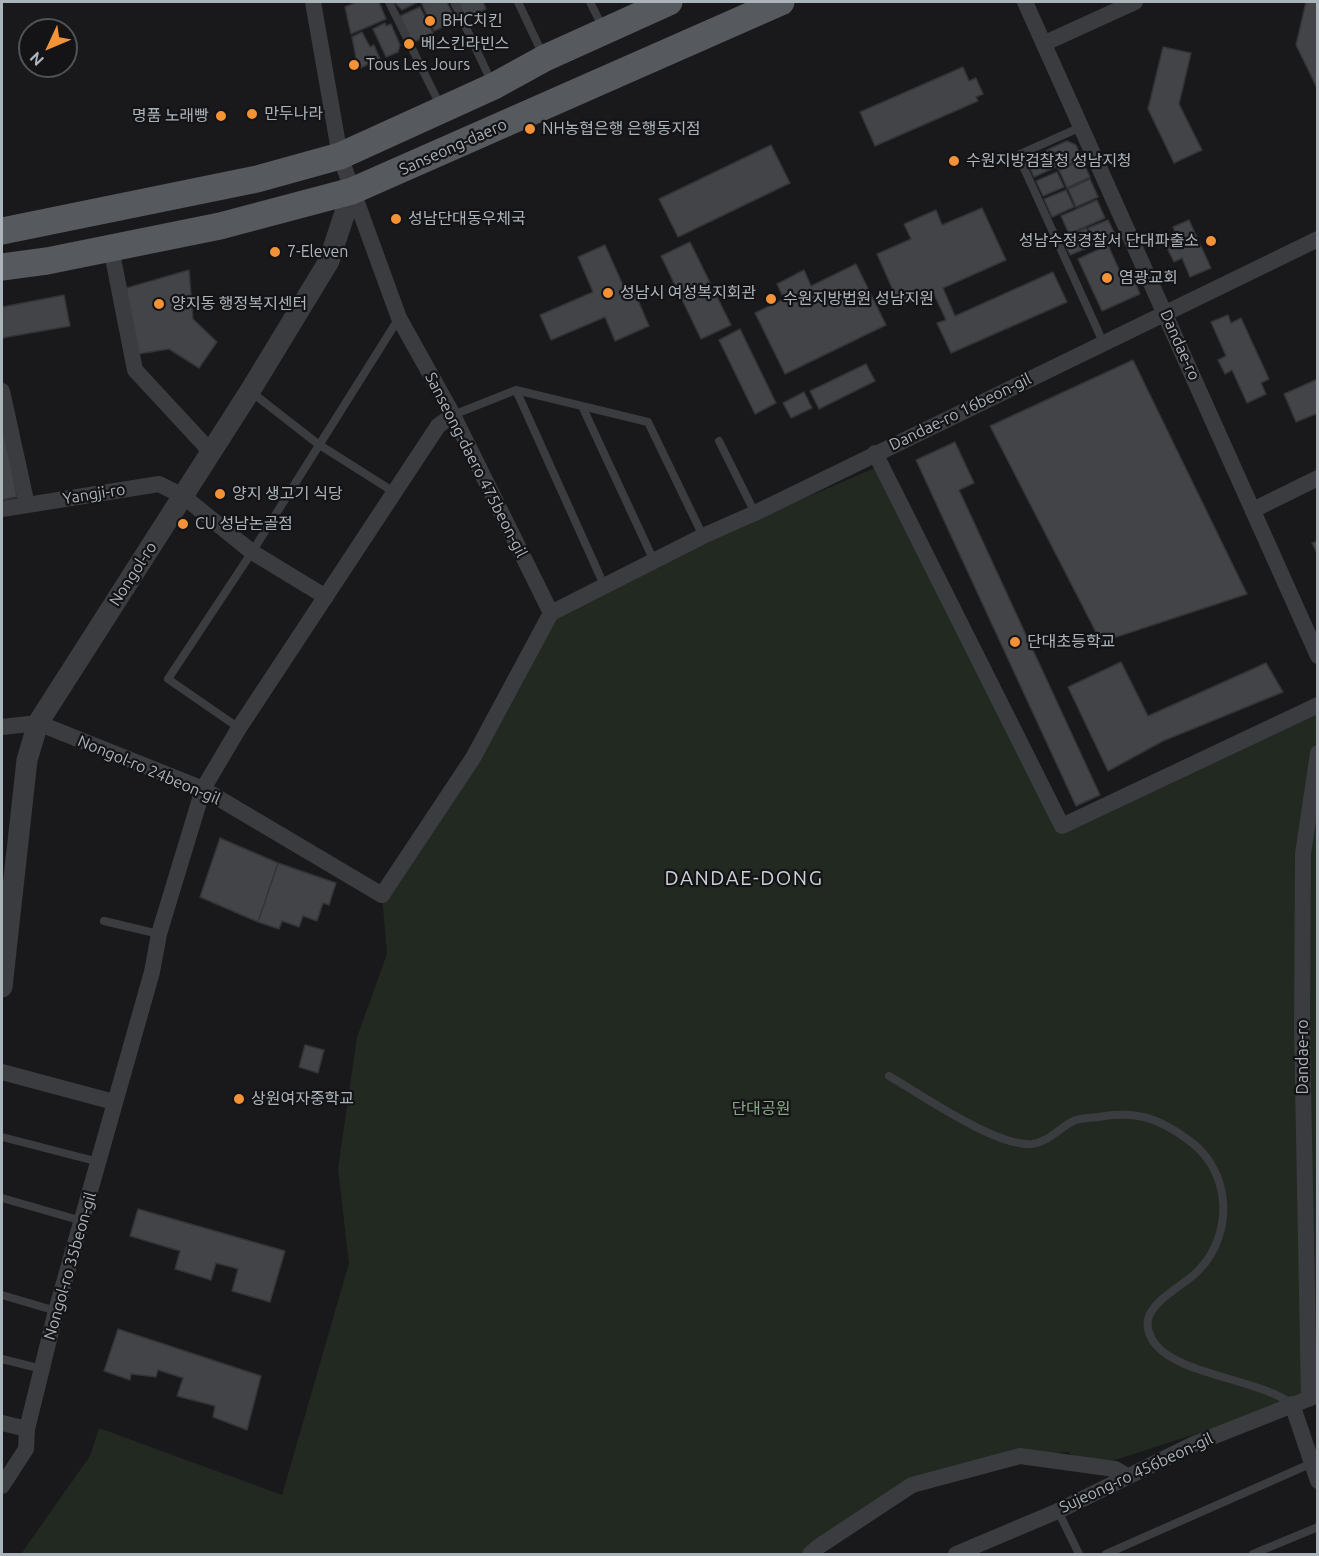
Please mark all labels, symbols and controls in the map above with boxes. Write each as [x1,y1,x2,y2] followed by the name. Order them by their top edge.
[442,11,503,31] place label: BHC치킨
[423,14,437,28] marker: BHC치킨
[18,18,78,78] north arrow
[421,34,509,54] place label: 베스킨라빈스
[402,37,416,51] marker: 베스킨라빈스
[26,49,47,70] text: N
[366,55,470,75] place label: Tous Les Jours
[347,58,361,72] marker: Tous Les Jours
[264,104,323,124] place label: 만두나라
[132,106,209,126] place label: 명품 노래빵
[245,107,259,121] marker: 만두나라
[214,109,228,123] marker: 명품 노래빵
[396,115,510,179] street label: Sanseong-daero
[542,119,701,139] place label: NH농협은행 은행동지점
[523,122,537,136] marker: NH농협은행 은행동지점
[966,151,1132,171] place label: 수원지방검찰청 성남지청
[947,154,961,168] marker: 수원지방검찰청 성남지청
[408,209,526,229] place label: 성남단대동우체국
[389,212,403,226] marker: 성남단대동우체국
[1019,231,1199,251] place label: 성남수정경찰서 단대파출소
[1204,234,1218,248] marker: 성남수정경찰서 단대파출소
[287,242,348,262] place label: 7-Eleven
[268,245,282,259] marker: 7-Eleven
[1119,268,1178,288] place label: 염광교회
[1100,271,1114,285] marker: 염광교회
[620,283,756,303] place label: 성남시 여성복지회관
[601,286,615,300] marker: 성남시 여성복지회관
[783,289,934,309] place label: 수원지방법원 성남지원
[764,292,778,306] marker: 수원지방법원 성남지원
[171,294,307,314] place label: 양지동 행정복지센터
[152,297,166,311] marker: 양지동 행정복지센터
[1156,307,1204,383] street label: Dandae-ro
[421,369,531,561] street label: Sanseong-daero 475beon-gil
[886,369,1034,455] street label: Dandae-ro 16beon-gil
[61,480,127,508] street label: Yangji-ro
[232,484,342,504] place label: 양지 생고기 식당
[213,487,227,501] marker: 양지 생고기 식당
[195,514,293,534] place label: CU 성남논골점
[176,517,190,531] marker: CU 성남논골점
[105,538,161,610] street label: Nongol-ro
[1027,632,1115,652] place label: 단대초등학교
[1008,635,1022,649] marker: 단대초등학교
[75,731,223,809] street label: Nongol-ro 24beon-gil
[665,866,823,890] district label: DANDAE-DONG
[1293,1019,1313,1095] street label: Dandae-ro
[251,1089,354,1109] place label: 상원여자중학교
[232,1092,246,1106] marker: 상원여자중학교
[732,1099,790,1119] park label: 단대공원
[40,1190,100,1342] street label: Nongol-ro 35beon-gil
[1056,1429,1216,1517] street label: Sujeong-ro 456beon-gil

